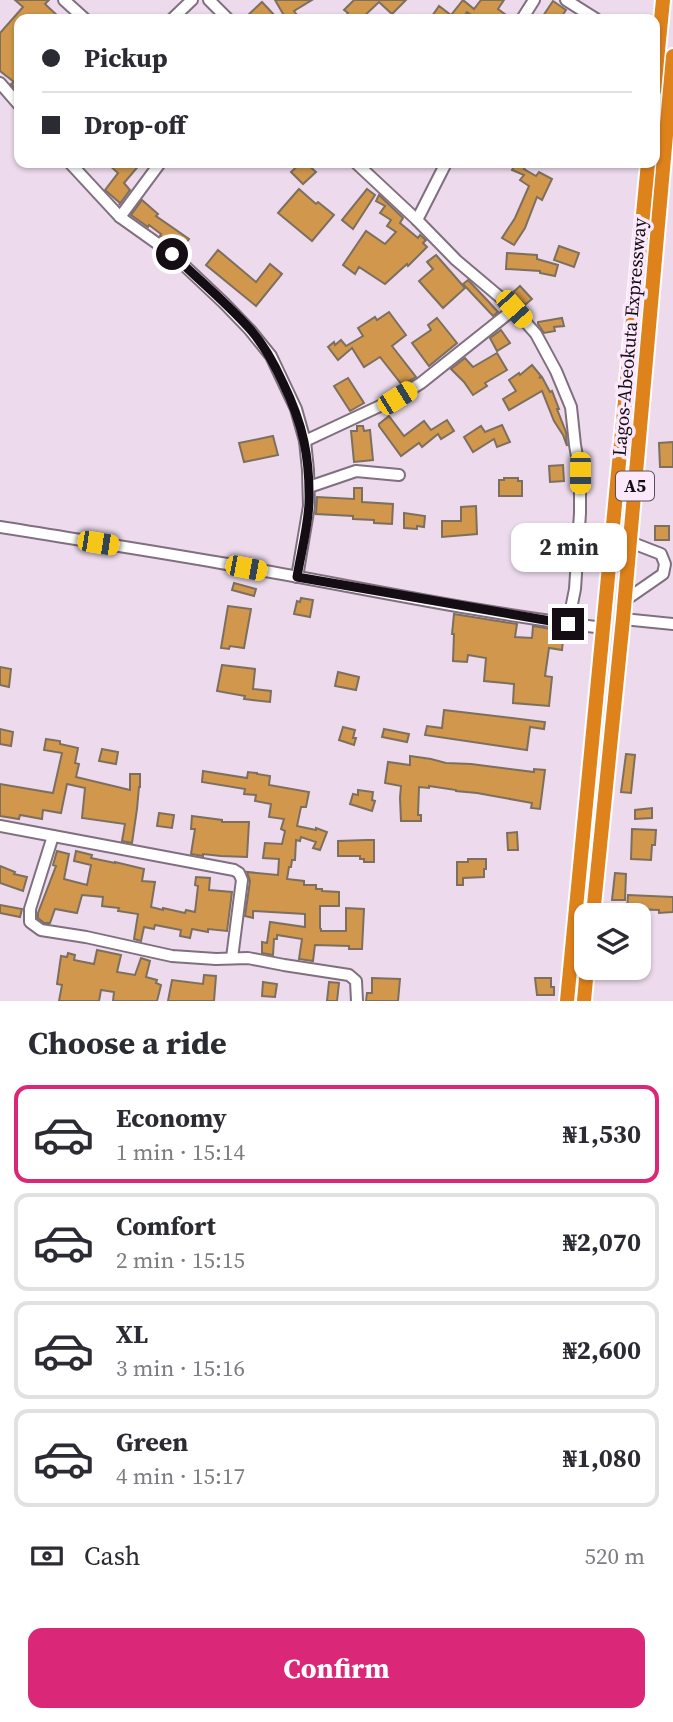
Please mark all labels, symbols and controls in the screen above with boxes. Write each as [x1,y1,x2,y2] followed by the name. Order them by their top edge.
[84,40,168,76] text: Pickup
[84,107,186,143] text: Drop-off
[606,216,652,457] street label: Lagos-Abeokuta Expressway
[156,238,188,270] route start
[493,286,536,332] car
[374,378,421,418] car
[570,452,591,494] car
[616,472,654,500] road number: A5
[510,522,626,572] callout: 2 min
[76,529,121,557] car
[539,531,599,563] text: 2 min
[224,554,269,582] car
[552,608,584,640] route end
[574,903,651,980] map controls
[574,903,651,980] button: layers
[28,1021,227,1065] text: Choose a ride
[116,1100,227,1136] text: Economy
[32,1103,95,1166] icon: car
[563,1116,641,1152] text: ₦1,530
[116,1136,245,1168] text: 1 min · 15:14
[116,1208,216,1244] text: Comfort
[32,1211,95,1274] icon: car
[563,1224,641,1260] text: ₦2,070
[116,1244,245,1276] text: 2 min · 15:15
[116,1316,148,1352] text: XL
[32,1319,95,1382] icon: car
[563,1332,641,1368] text: ₦2,600
[116,1352,245,1384] text: 3 min · 15:16
[116,1424,188,1460] text: Green
[32,1427,95,1490] icon: car
[563,1440,641,1476] text: ₦1,080
[116,1460,245,1492] text: 4 min · 15:17
[28,1537,66,1575] icon: cash
[84,1538,140,1574] text: Cash
[584,1540,645,1572] text: 520 m
[28,1628,645,1708] button: Confirm

